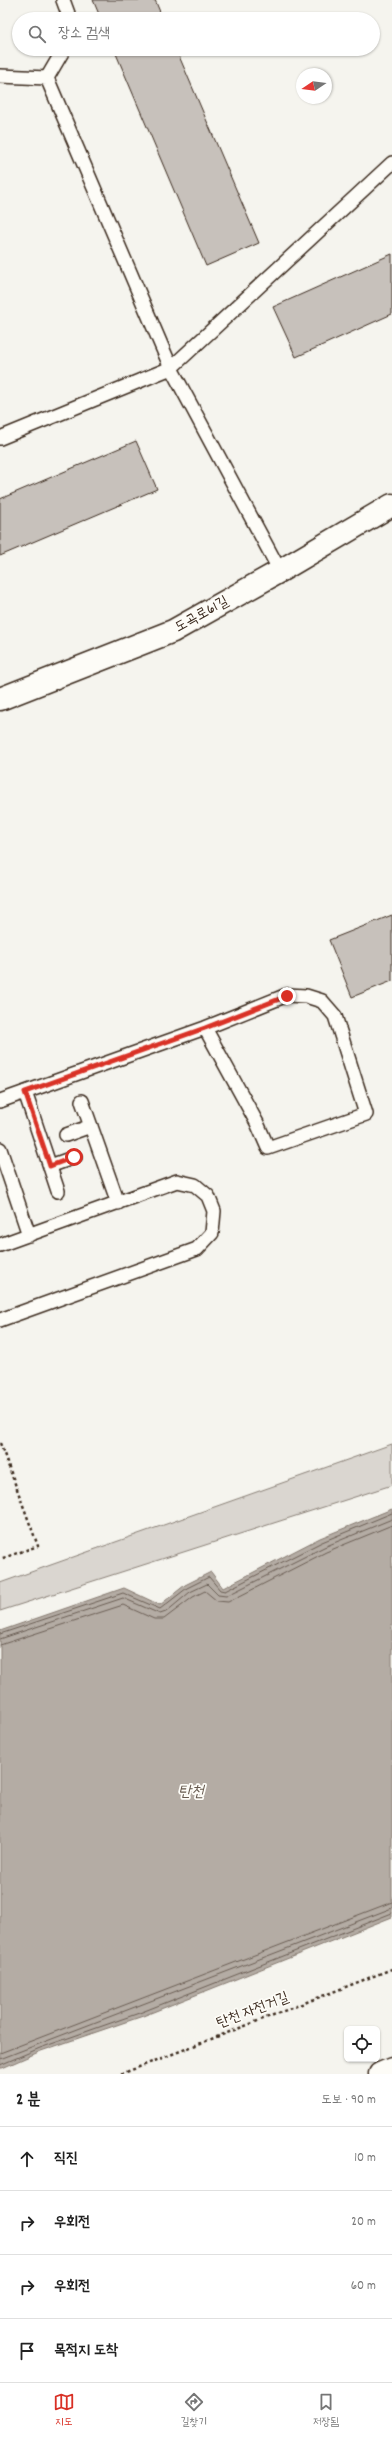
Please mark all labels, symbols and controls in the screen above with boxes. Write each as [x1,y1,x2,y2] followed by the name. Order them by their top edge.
[12,12,380,56] search box
[26,23,48,45] icon: search
[58,23,110,45] text: 장소 검색
[296,68,332,104] north arrow
[171,591,233,639] street label: 도곡로61길
[278,987,296,1005] route end
[65,1148,83,1166] route start
[178,1781,206,1804] water label: 탄천
[214,1987,292,2035] street label: 탄천 자전거길
[344,2026,380,2062] map controls
[344,2026,380,2062] button: locate
[16,2089,41,2113] text: 2 분
[321,2091,376,2110] text: 도보 · 90 m
[16,2148,38,2170] icon: ahead
[54,2148,78,2170] text: 직진
[354,2149,376,2168] text: 10 m
[16,2212,38,2234] icon: right
[54,2212,90,2234] text: 우회전
[351,2213,376,2232] text: 20 m
[16,2276,38,2298] icon: right
[54,2276,90,2298] text: 우회전
[351,2277,376,2296] text: 60 m
[16,2340,38,2362] icon: arrive
[54,2340,118,2362] text: 목적지 도착
[53,2391,75,2431] tab: 지도
[180,2391,207,2431] tab: 길찾기
[313,2391,339,2431] tab: 저장됨

